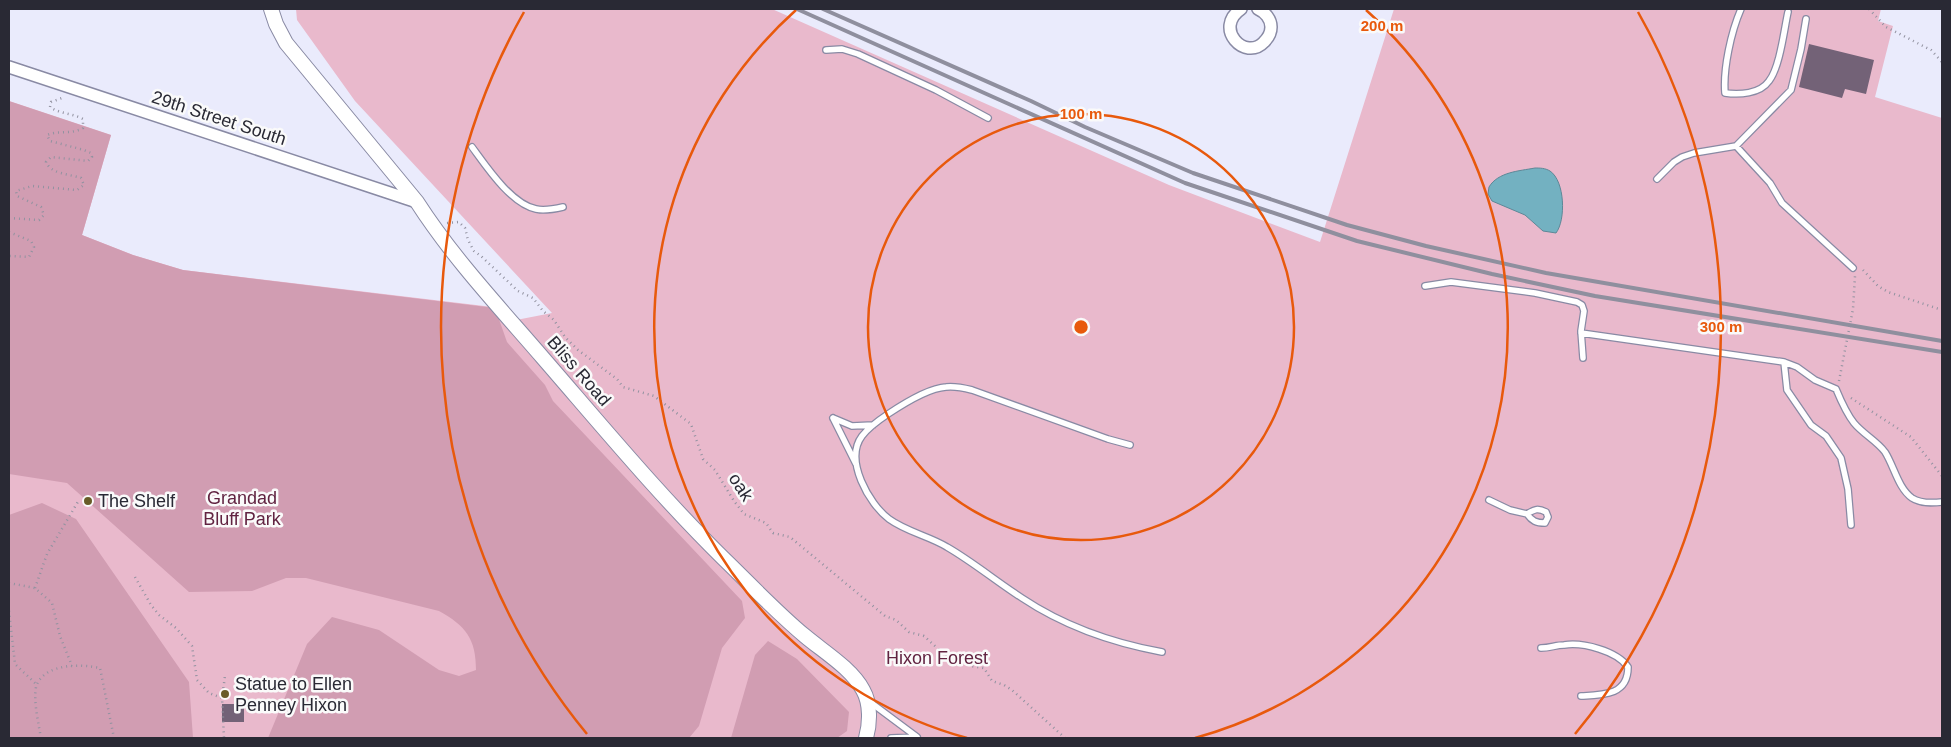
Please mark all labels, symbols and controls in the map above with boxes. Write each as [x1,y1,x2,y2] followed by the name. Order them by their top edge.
[1361,17,1403,34] text: 200 m
[149,87,289,149] street label: 29th Street South
[1060,105,1102,122] text: 100 m
[1072,318,1090,336] centre of rings
[1700,318,1742,335] text: 300 m
[543,332,615,410] street label: Bliss Road
[725,469,758,505] street label: oak
[203,488,282,529] park label: Grandad Bluff Park
[98,491,176,511] place label: The Shelf
[82,495,94,507] marker: The Shelf
[886,648,988,668] park label: Hixon Forest
[235,674,352,715] place label: Statue to Ellen Penney Hixon
[219,688,231,700] marker: Statue to Ellen Penney Hixon

